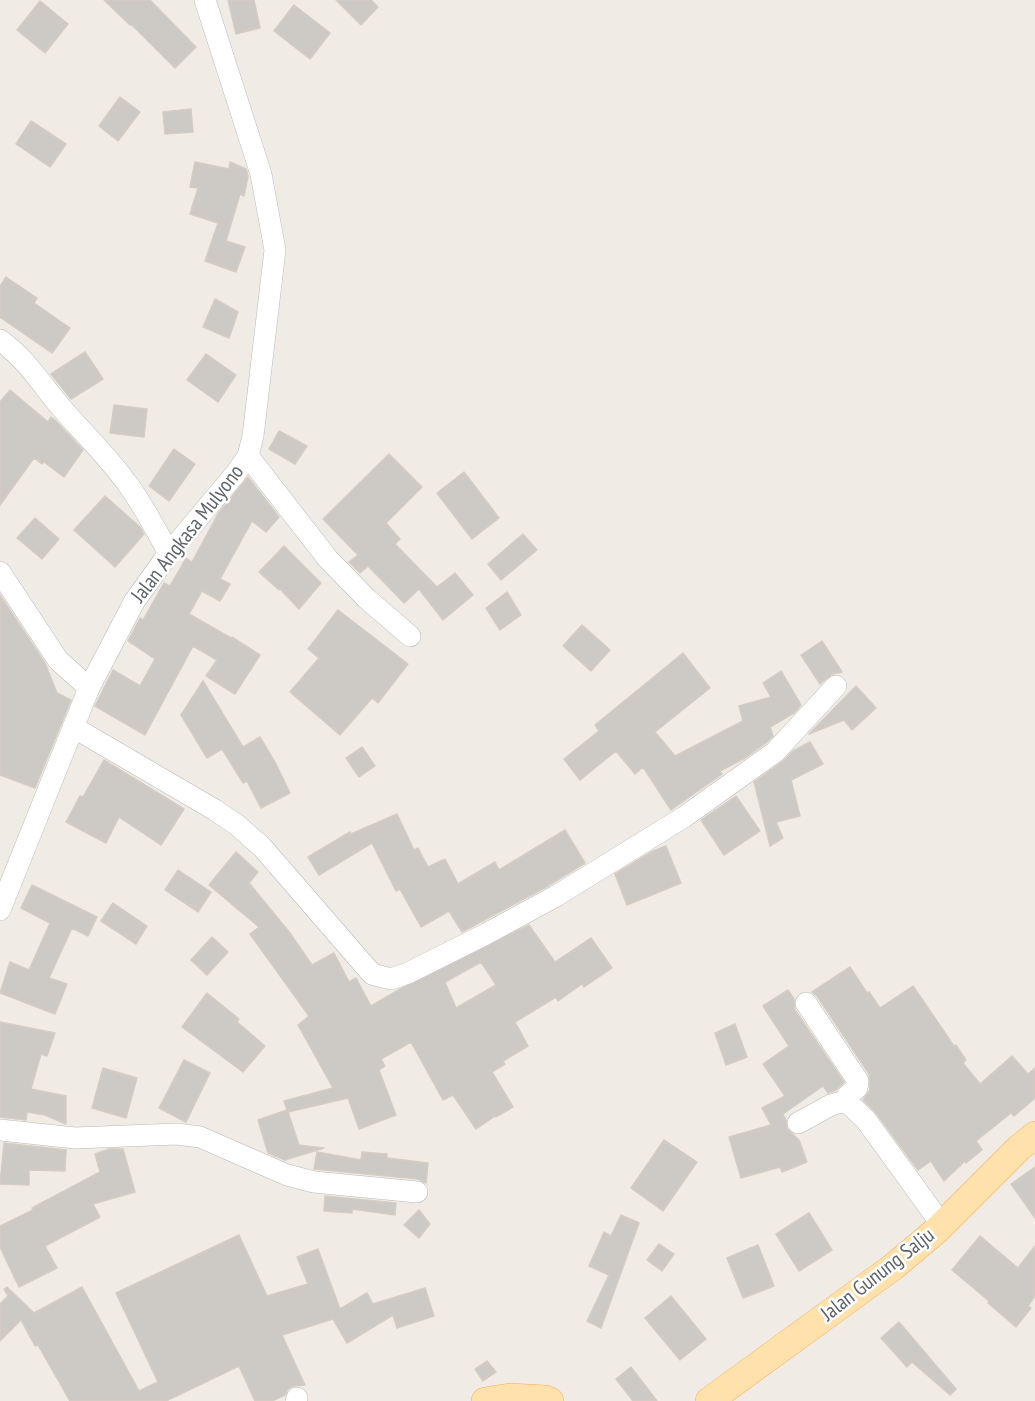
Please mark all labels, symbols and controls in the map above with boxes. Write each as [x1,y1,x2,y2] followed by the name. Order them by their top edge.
[126,460,250,608] street label: Jalan Angkasa Mulyono
[816,1223,940,1327] street label: Jalan Gunung Salju

